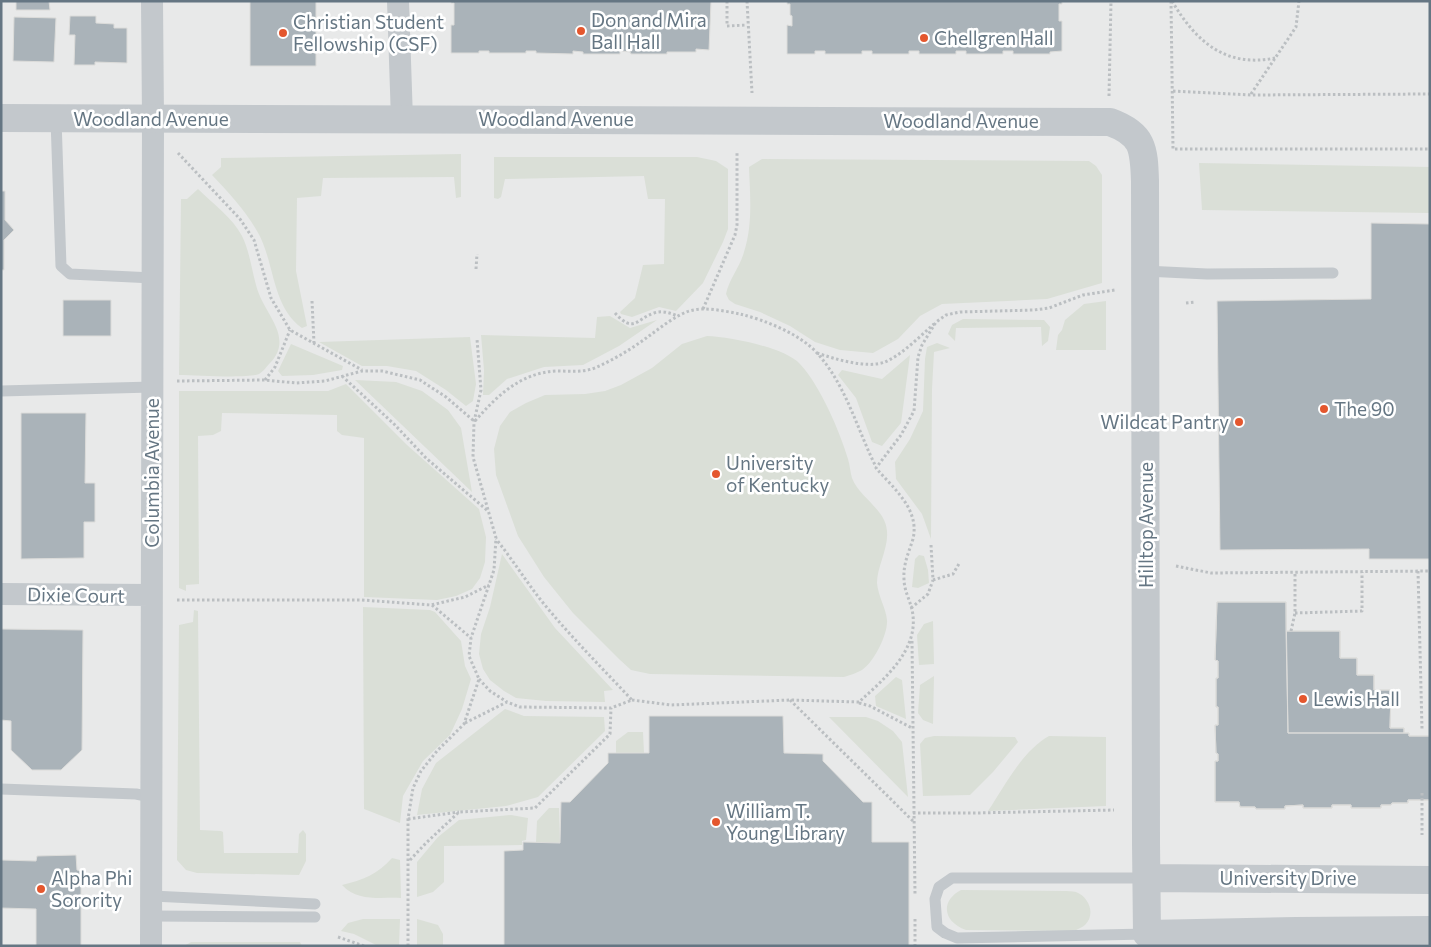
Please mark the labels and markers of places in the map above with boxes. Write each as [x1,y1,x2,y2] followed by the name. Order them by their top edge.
[591,8,707,53] place label: Don and Mira Ball Hall
[293,10,444,55] place label: Christian Student Fellowship (CSF)
[575,25,587,37] marker: Don and Mira Ball Hall
[934,26,1054,49] place label: Chellgren Hall
[277,27,289,39] marker: Christian Student Fellowship (CSF)
[918,32,930,44] marker: Chellgren Hall
[1334,397,1395,420] place label: The 90
[1318,403,1330,415] marker: The 90
[1100,410,1229,433] place label: Wildcat Pantry
[1233,416,1245,428] marker: Wildcat Pantry
[726,451,829,496] place label: University of Kentucky
[710,468,722,480] marker: University of Kentucky
[1313,687,1400,710] place label: Lewis Hall
[1297,693,1309,705] marker: Lewis Hall
[726,799,845,844] place label: William T. Young Library
[710,816,722,828] marker: William T. Young Library
[51,866,132,911] place label: Alpha Phi Sorority
[35,883,47,895] marker: Alpha Phi Sorority

